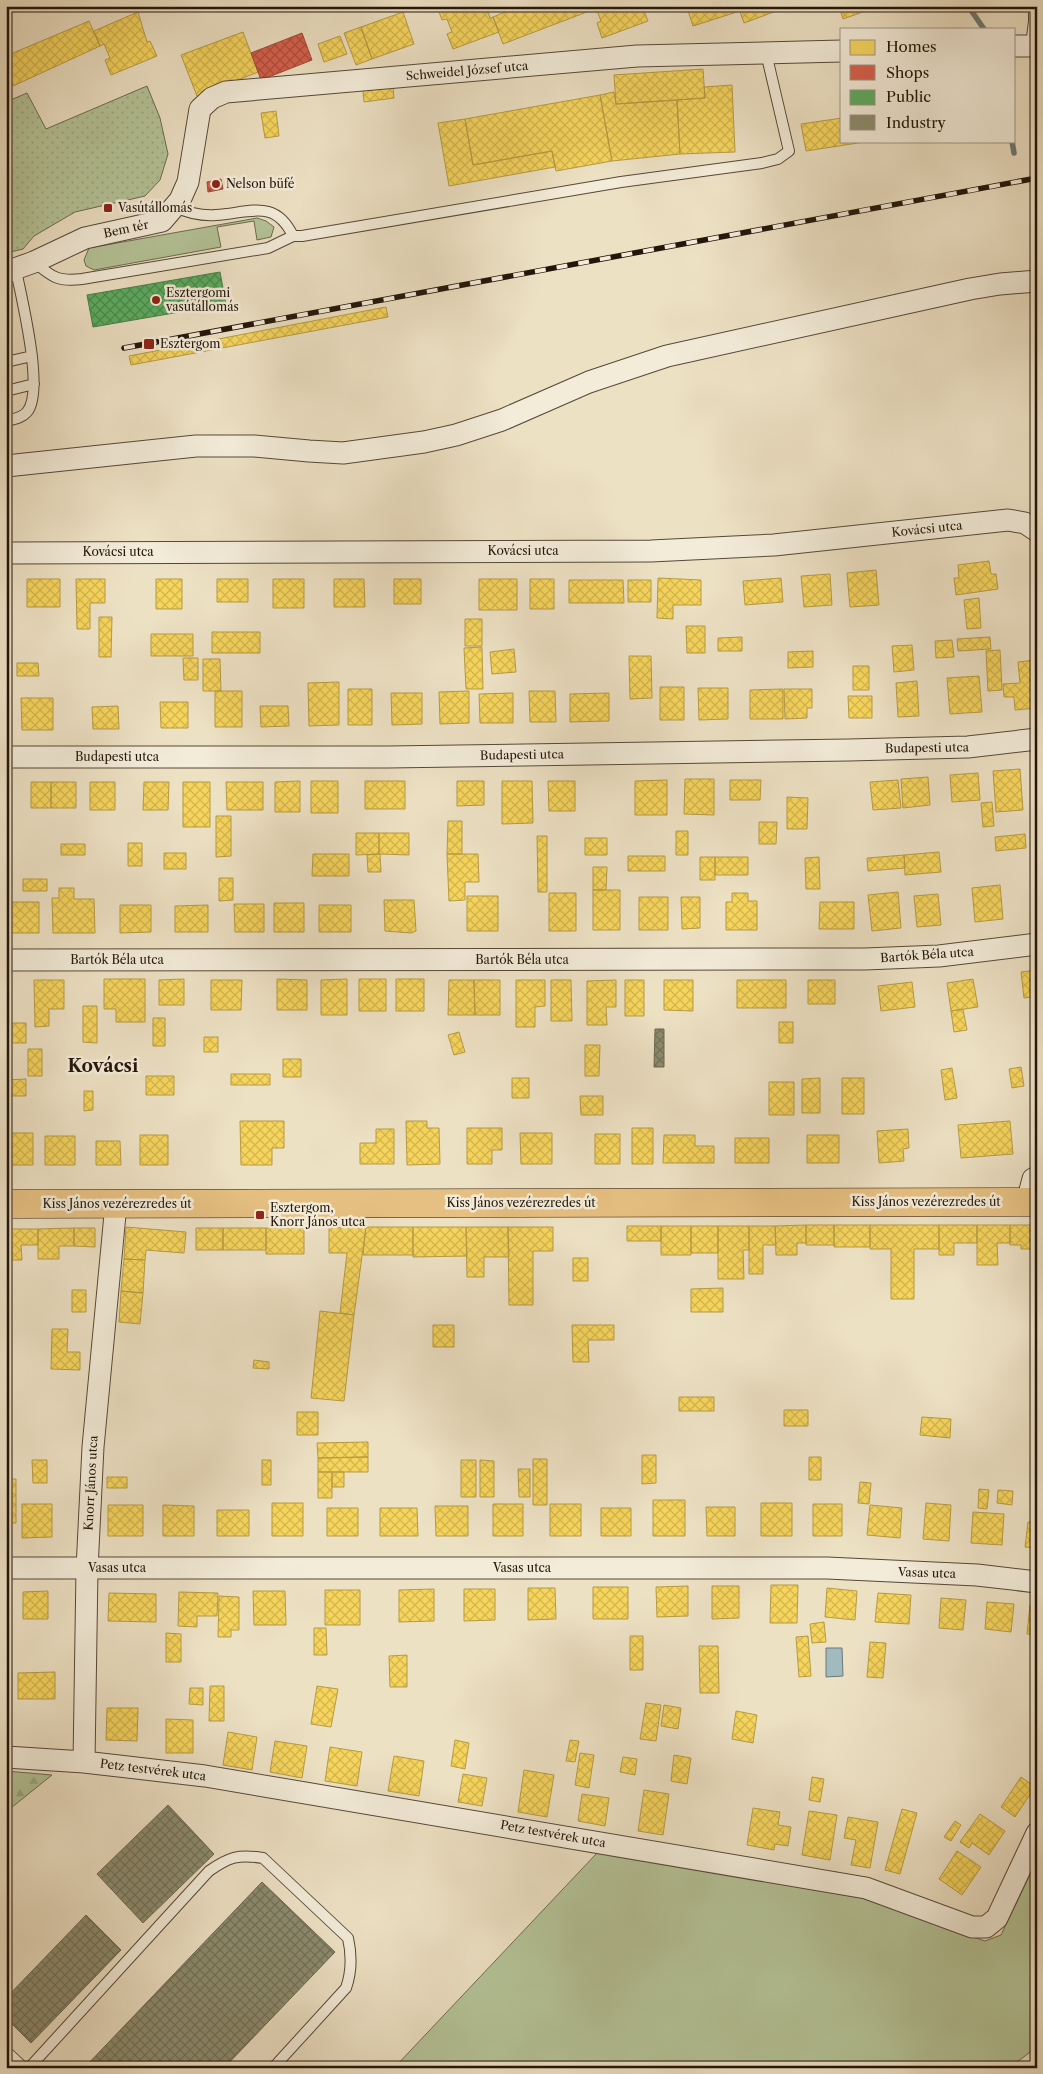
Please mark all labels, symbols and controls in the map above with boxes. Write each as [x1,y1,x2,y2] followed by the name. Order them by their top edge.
[840,28,1016,142] legend
[886,37,937,56] text: Homes
[405,58,529,83] street label: Schweidel József utca
[886,63,929,82] text: Shops
[886,87,931,106] text: Public
[886,113,946,132] text: Industry
[226,176,295,191] place label: Nelson büfé
[210,178,222,190] marker: Nelson büfé
[117,200,192,215] place label: Vasútállomás
[102,202,114,214] marker: Vasútállomás
[102,216,150,241] street label: Bem tér
[165,285,239,314] place label: Esztergomi vasútállomás
[150,294,162,306] marker: Esztergomi vasútállomás
[160,336,220,351] place label: Esztergom
[142,337,156,351] marker: Esztergom
[891,517,964,540] street label: Kovácsi utca
[487,543,559,558] street label: Kovácsi utca
[82,544,154,559] street label: Kovácsi utca
[885,739,970,756] street label: Budapesti utca
[480,746,565,763] street label: Budapesti utca
[75,749,160,764] street label: Budapesti utca
[880,944,975,965] street label: Bartók Béla utca
[70,952,164,967] street label: Bartók Béla utca
[475,952,569,967] street label: Bartók Béla utca
[68,1055,139,1077] district label: Kovácsi
[851,1194,1001,1209] street label: Kiss János vezérezredes út
[446,1195,596,1210] street label: Kiss János vezérezredes út
[42,1196,192,1211] street label: Kiss János vezérezredes út
[270,1200,366,1229] place label: Esztergom, Knorr János utca
[254,1209,266,1221] marker: Esztergom, Knorr János utca
[81,1434,101,1531] street label: Knorr János utca
[87,1560,147,1575] street label: Vasas utca
[492,1560,552,1575] street label: Vasas utca
[897,1564,957,1581] street label: Vasas utca
[99,1756,208,1784] street label: Petz testvérek utca
[499,1817,608,1850] street label: Petz testvérek utca

